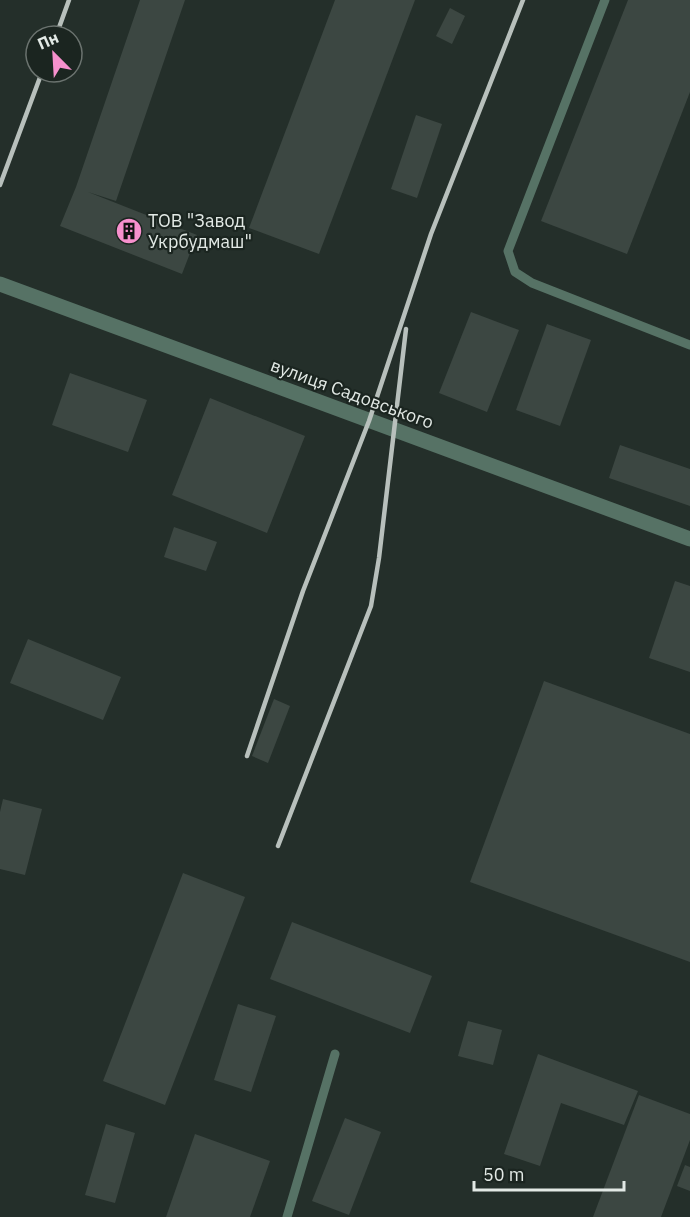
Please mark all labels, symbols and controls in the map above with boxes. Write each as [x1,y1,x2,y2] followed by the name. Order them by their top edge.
[24,24,84,84] north arrow
[34,27,62,54] text: Пн
[148,209,252,253] place label: ТОВ "Завод Укрбудмаш"
[114,216,144,246] building icon: ТОВ "Завод Укрбудмаш"
[268,353,437,434] street label: вулиця Садовського
[474,1154,624,1192] scale bar
[483,1163,525,1186] text: 50 m

